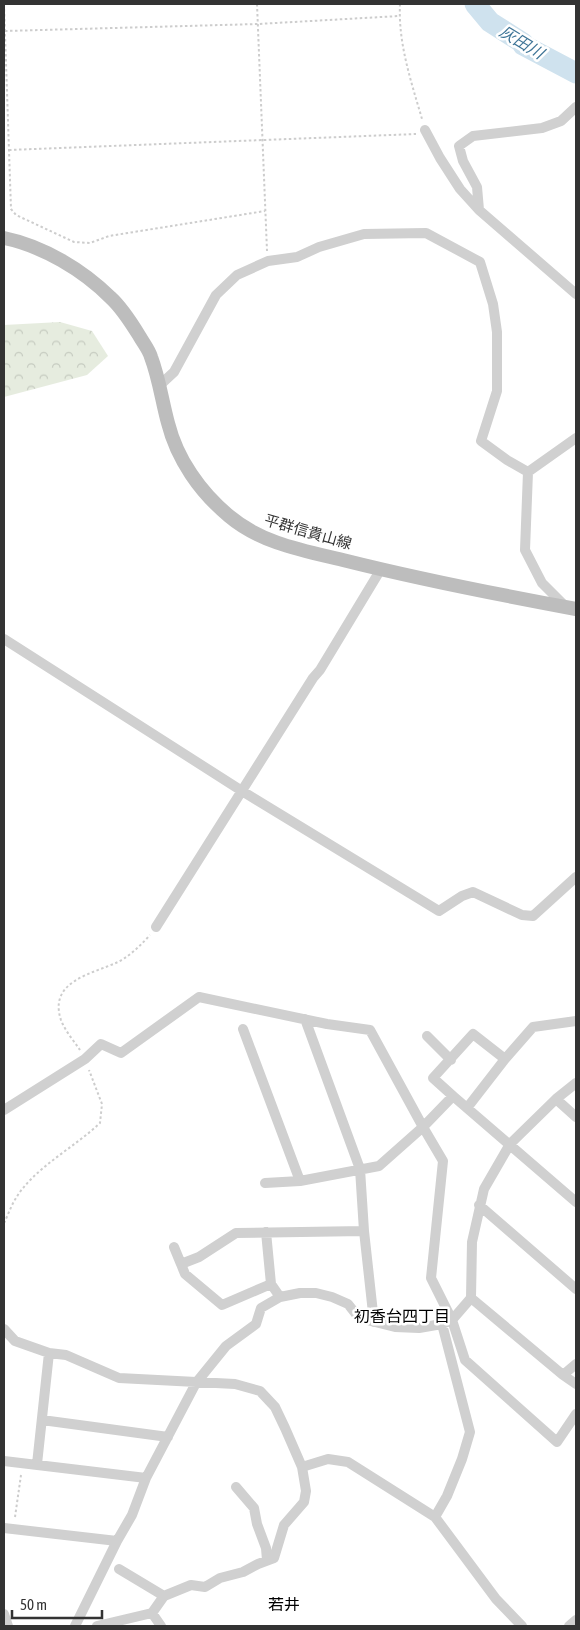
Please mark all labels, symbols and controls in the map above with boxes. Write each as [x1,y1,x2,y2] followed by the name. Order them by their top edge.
[497,22,549,63] water label: 灰田川
[263,511,354,552] street label: 平群信貴山線
[354,1307,450,1325] district label: 初香台四丁目
[12,1588,102,1620] scale bar
[268,1595,300,1613] district label: 若井
[20,1596,47,1613] text: 50 m

